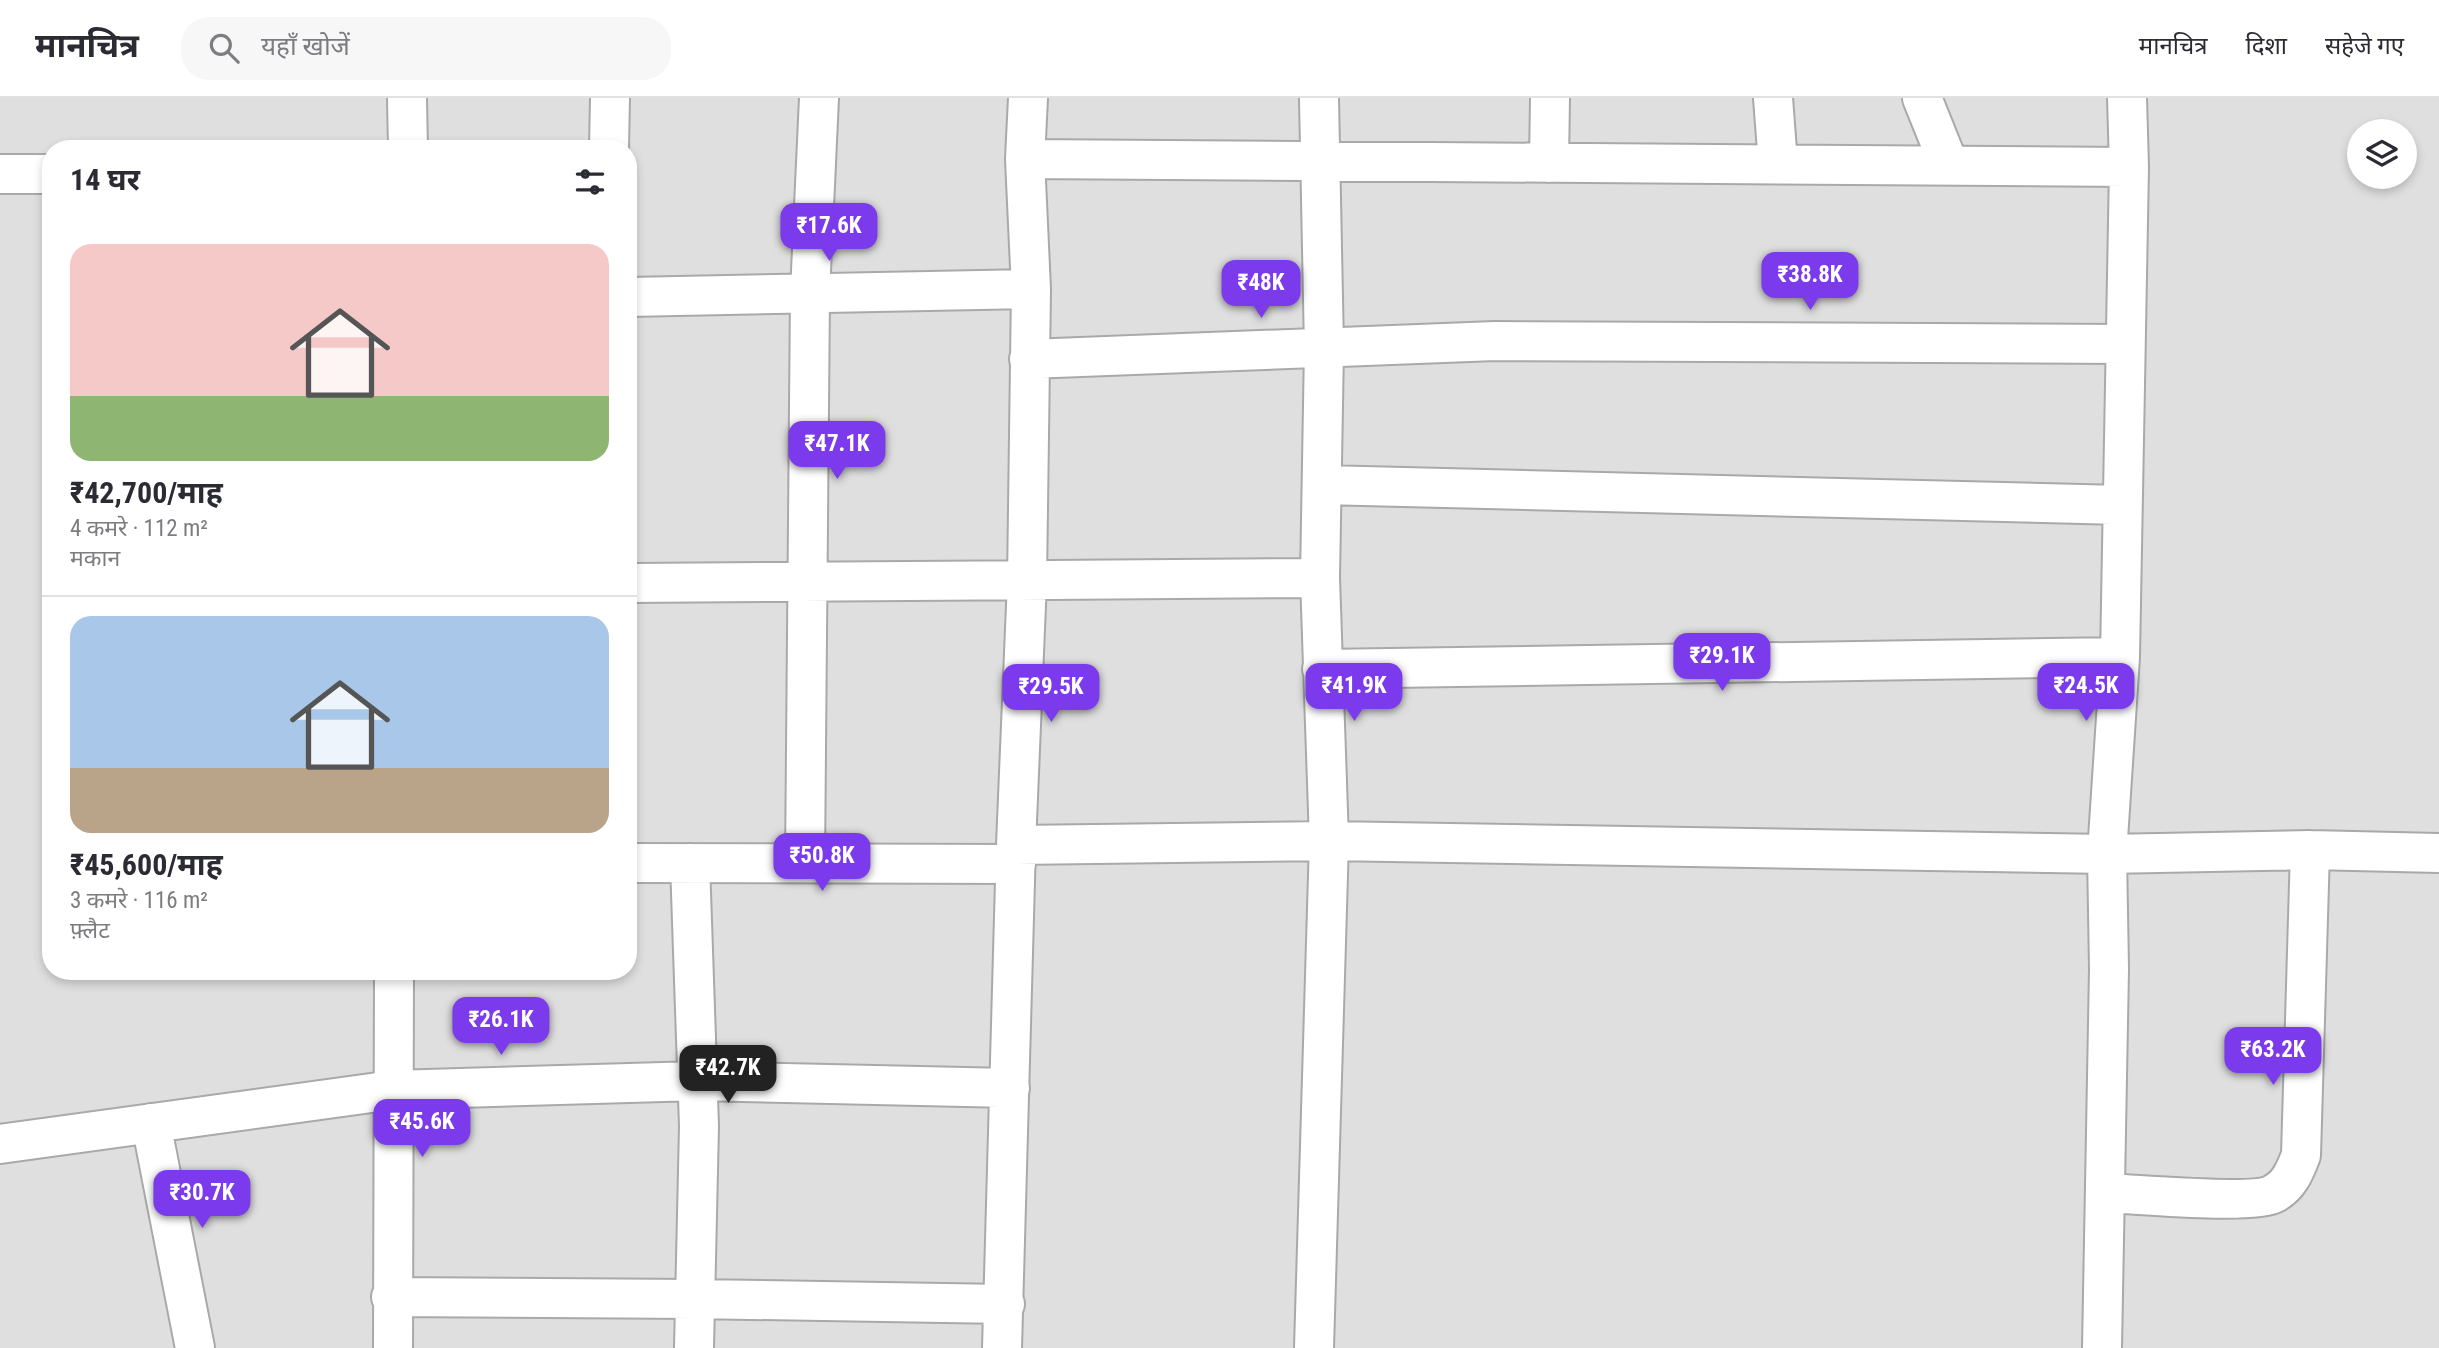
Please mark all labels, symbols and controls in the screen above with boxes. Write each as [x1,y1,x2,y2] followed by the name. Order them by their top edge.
[181,17,671,80] search box
[35,26,139,65] text: मानचित्र
[205,29,243,67] icon: search
[261,31,350,61] text: यहाँ खोजें
[2139,32,2207,60] text: मानचित्र
[2245,32,2287,60] text: दिशा
[2325,32,2404,60] text: सहेजे गए
[2347,119,2417,189] map controls
[2347,119,2417,189] button: layers
[70,162,140,197] text: 14 घर
[571,163,609,201] icon: filters
[772,204,886,263] pin: ₹17.6K
[796,212,862,239] text: ₹17.6K
[1753,252,1867,312] pin: ₹38.8K
[1220,260,1302,320] pin: ₹48K
[1777,261,1843,288] text: ₹38.8K
[1238,269,1284,296] text: ₹48K
[277,290,403,416] icon: home
[780,422,894,481] pin: ₹47.1K
[804,430,870,457] text: ₹47.1K
[70,475,223,510] text: ₹42,700/माह
[70,515,208,542] text: 4 कमरे · 112 m²
[70,545,120,572] text: मकान
[1665,634,1779,693] pin: ₹29.1K
[1689,642,1755,669] text: ₹29.1K
[277,662,403,788] icon: home
[994,664,1108,724] pin: ₹29.5K
[1297,664,1411,723] pin: ₹41.9K
[2029,664,2143,723] pin: ₹24.5K
[1321,672,1387,699] text: ₹41.9K
[2053,672,2119,699] text: ₹24.5K
[1018,673,1084,700] text: ₹29.5K
[765,834,879,893] pin: ₹50.8K
[789,842,855,869] text: ₹50.8K
[70,847,223,882] text: ₹45,600/माह
[70,887,208,914] text: 3 कमरे · 116 m²
[70,917,110,944] text: फ़्लैट
[444,998,558,1057] pin: ₹26.1K
[468,1006,534,1033] text: ₹26.1K
[2216,1028,2330,1087] pin: ₹63.2K
[2240,1036,2306,1063] text: ₹63.2K
[671,1046,785,1105] pin: ₹42.7K
[695,1054,761,1081] text: ₹42.7K
[365,1100,479,1159] pin: ₹45.6K
[389,1108,455,1135] text: ₹45.6K
[145,1170,259,1230] pin: ₹30.7K
[169,1179,235,1206] text: ₹30.7K

